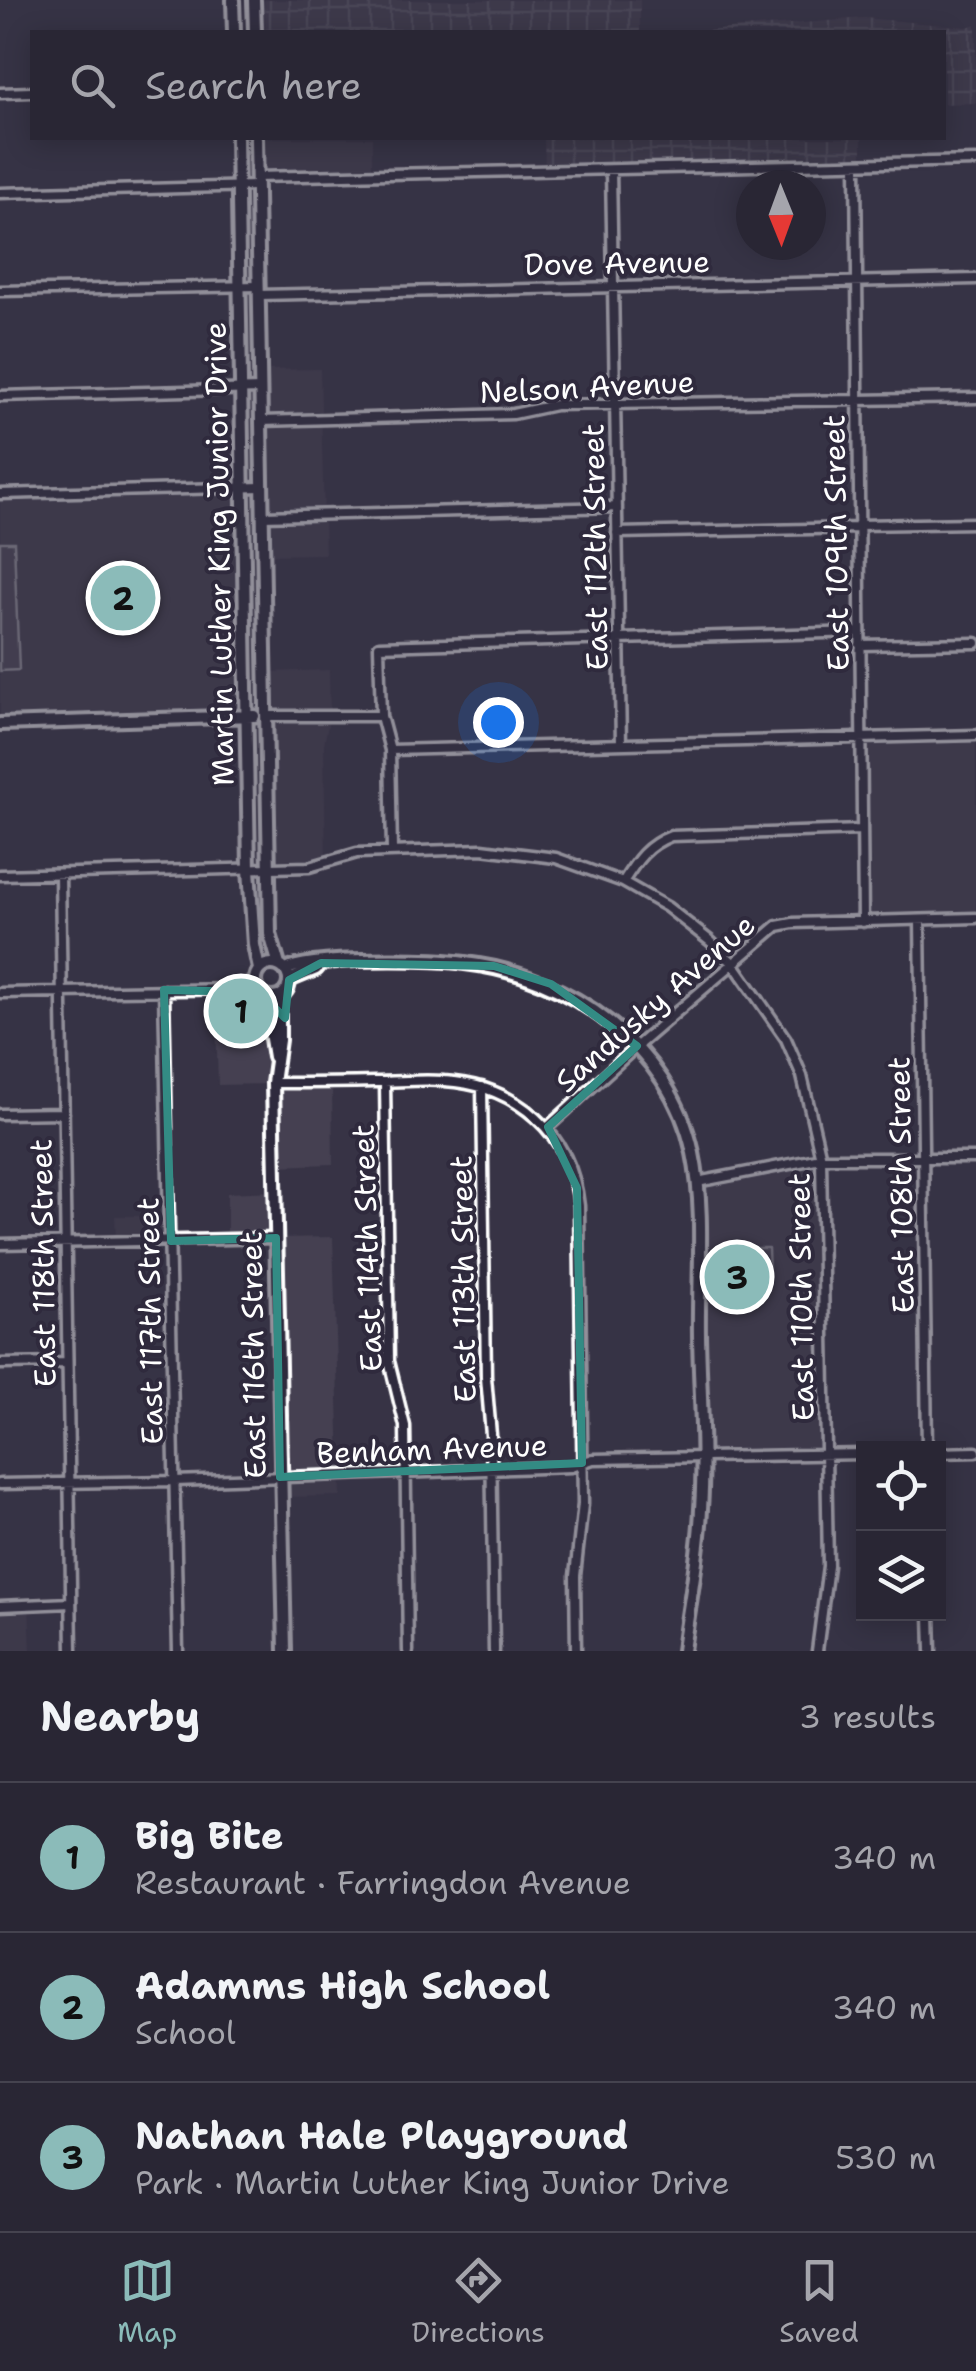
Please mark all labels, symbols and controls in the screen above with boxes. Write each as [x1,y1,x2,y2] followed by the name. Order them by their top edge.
[30,30,946,140] search box
[65,58,120,113] icon: search
[145,60,362,111] text: Search here
[736,170,826,260] north arrow
[524,241,710,285] street label: Dove Avenue
[194,322,244,786] street label: Martin Luther King Junior Drive
[478,361,696,413] street label: Nelson Avenue
[813,414,859,672] street label: East 109th Street
[572,423,618,671] street label: East 112th Street
[90,560,156,636] pin: 2
[473,697,524,748] your location
[546,905,764,1101] street label: Sandusky Avenue
[208,974,274,1048] pin: 1
[878,1056,924,1314] street label: East 108th Street
[342,1124,392,1372] street label: East 114th Street
[20,1139,66,1387] street label: East 118th Street
[440,1155,486,1403] street label: East 113th Street
[778,1172,824,1422] street label: East 110th Street
[127,1197,173,1445] street label: East 117th Street
[230,1231,276,1479] street label: East 116th Street
[704,1240,770,1314] pin: 3
[316,1424,548,1474] street label: Benham Avenue
[856,1441,946,1621] map controls
[856,1441,946,1531] button: locate
[856,1531,946,1621] button: layers
[40,1688,200,1744] text: Nearby
[799,1695,936,1738] text: 3 results
[135,1810,284,1861] text: Big Bite
[65,1836,80,1879] text: 1
[832,1836,936,1879] text: 340 m
[135,1861,631,1904] text: Restaurant · Farringdon Avenue
[135,1960,550,2011] text: Adamms High School
[61,1986,84,2029] text: 2
[832,1986,936,2029] text: 340 m
[135,2011,236,2054] text: School
[135,2110,628,2161] text: Nathan Hale Playground
[61,2136,84,2179] text: 3
[835,2136,936,2179] text: 530 m
[135,2161,730,2204] text: Park · Martin Luther King Junior Drive
[117,2253,177,2351] tab: Map
[412,2253,545,2351] tab: Directions
[779,2253,859,2351] tab: Saved

